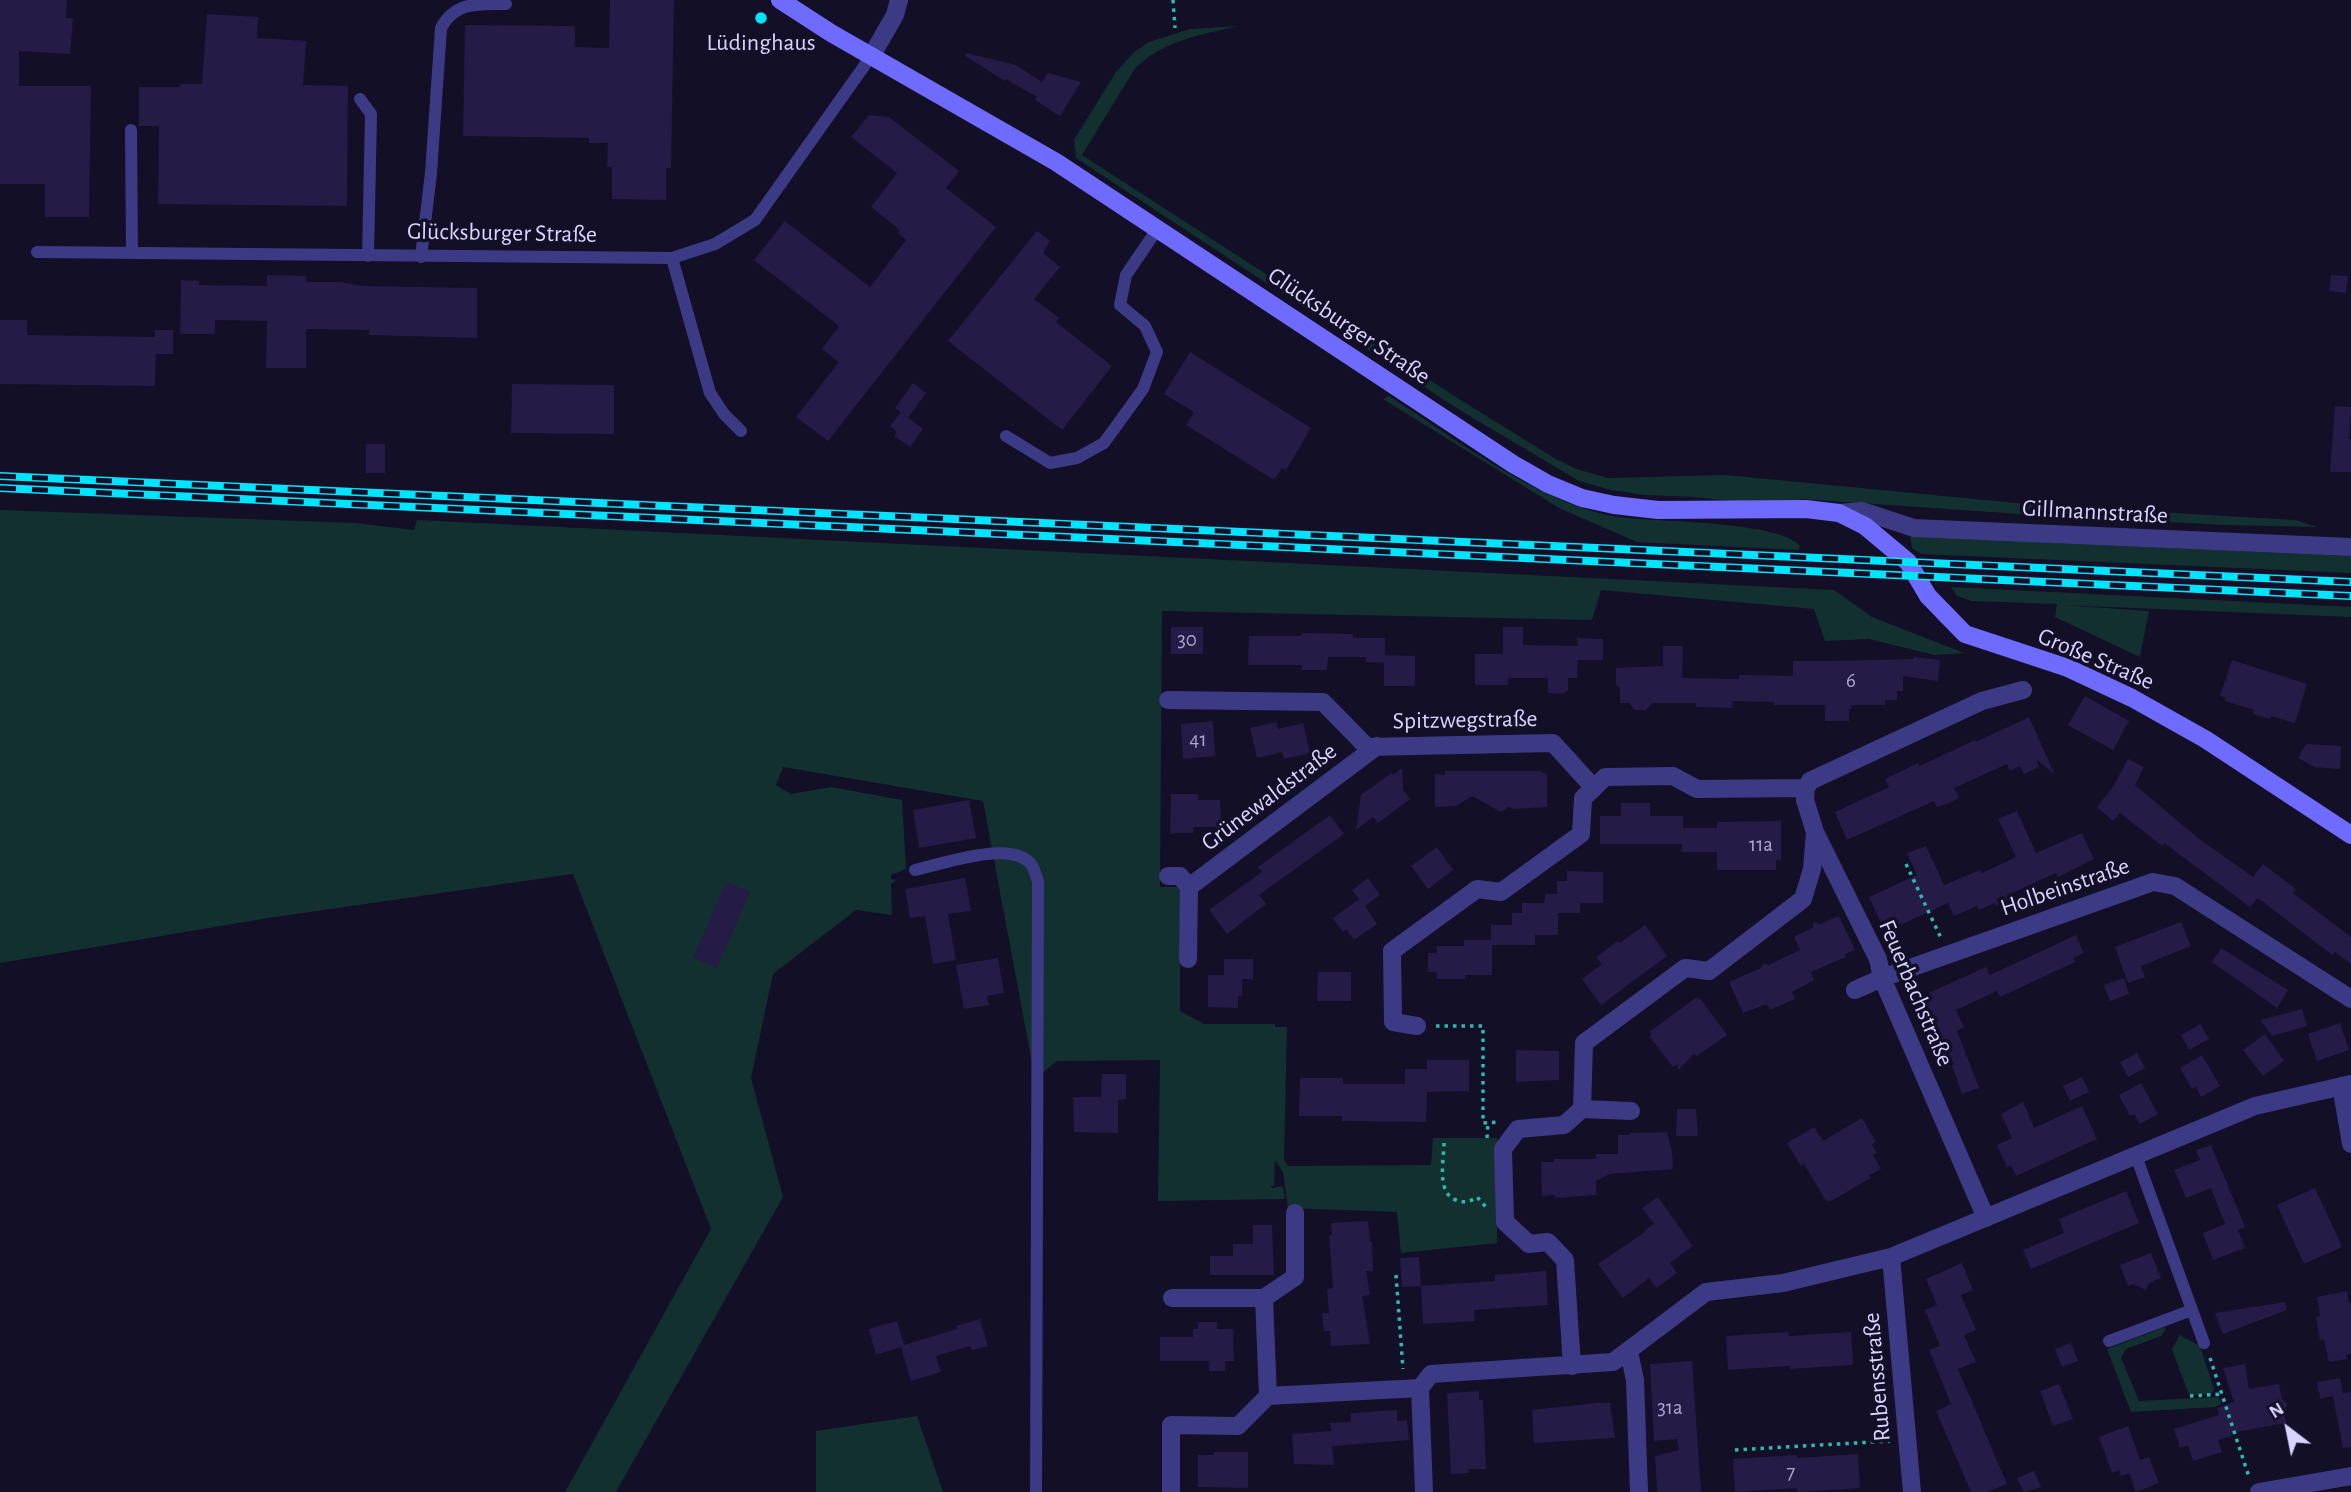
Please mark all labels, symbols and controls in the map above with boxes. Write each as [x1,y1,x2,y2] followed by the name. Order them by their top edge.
[753,10,769,26] marker: Lüdinghaus
[706,29,816,57] place label: Lüdinghaus
[407,217,597,249] street label: Glücksburger Straße
[1262,261,1436,391] street label: Glücksburger Straße
[2021,494,2169,530] street label: Gillmannstraße
[2034,622,2158,696] street label: Große Straße
[1177,627,1197,653] house number: 30
[1846,668,1856,694] house number: 6
[1392,704,1538,736] street label: Spitzwegstraße
[1189,727,1207,753] house number: 41
[1196,737,1342,857] street label: Grünewaldstraße
[1749,832,1773,858] house number: 11a
[1997,851,2133,923] street label: Holbeinstraße
[1872,915,1960,1071] street label: Feuerbachstraße
[1857,1311,1897,1443] street label: Rubensstraße
[2253,1394,2323,1464] north arrow
[1657,1395,1683,1421] house number: 31a
[2266,1399,2287,1422] text: N
[1787,1460,1795,1486] house number: 7

